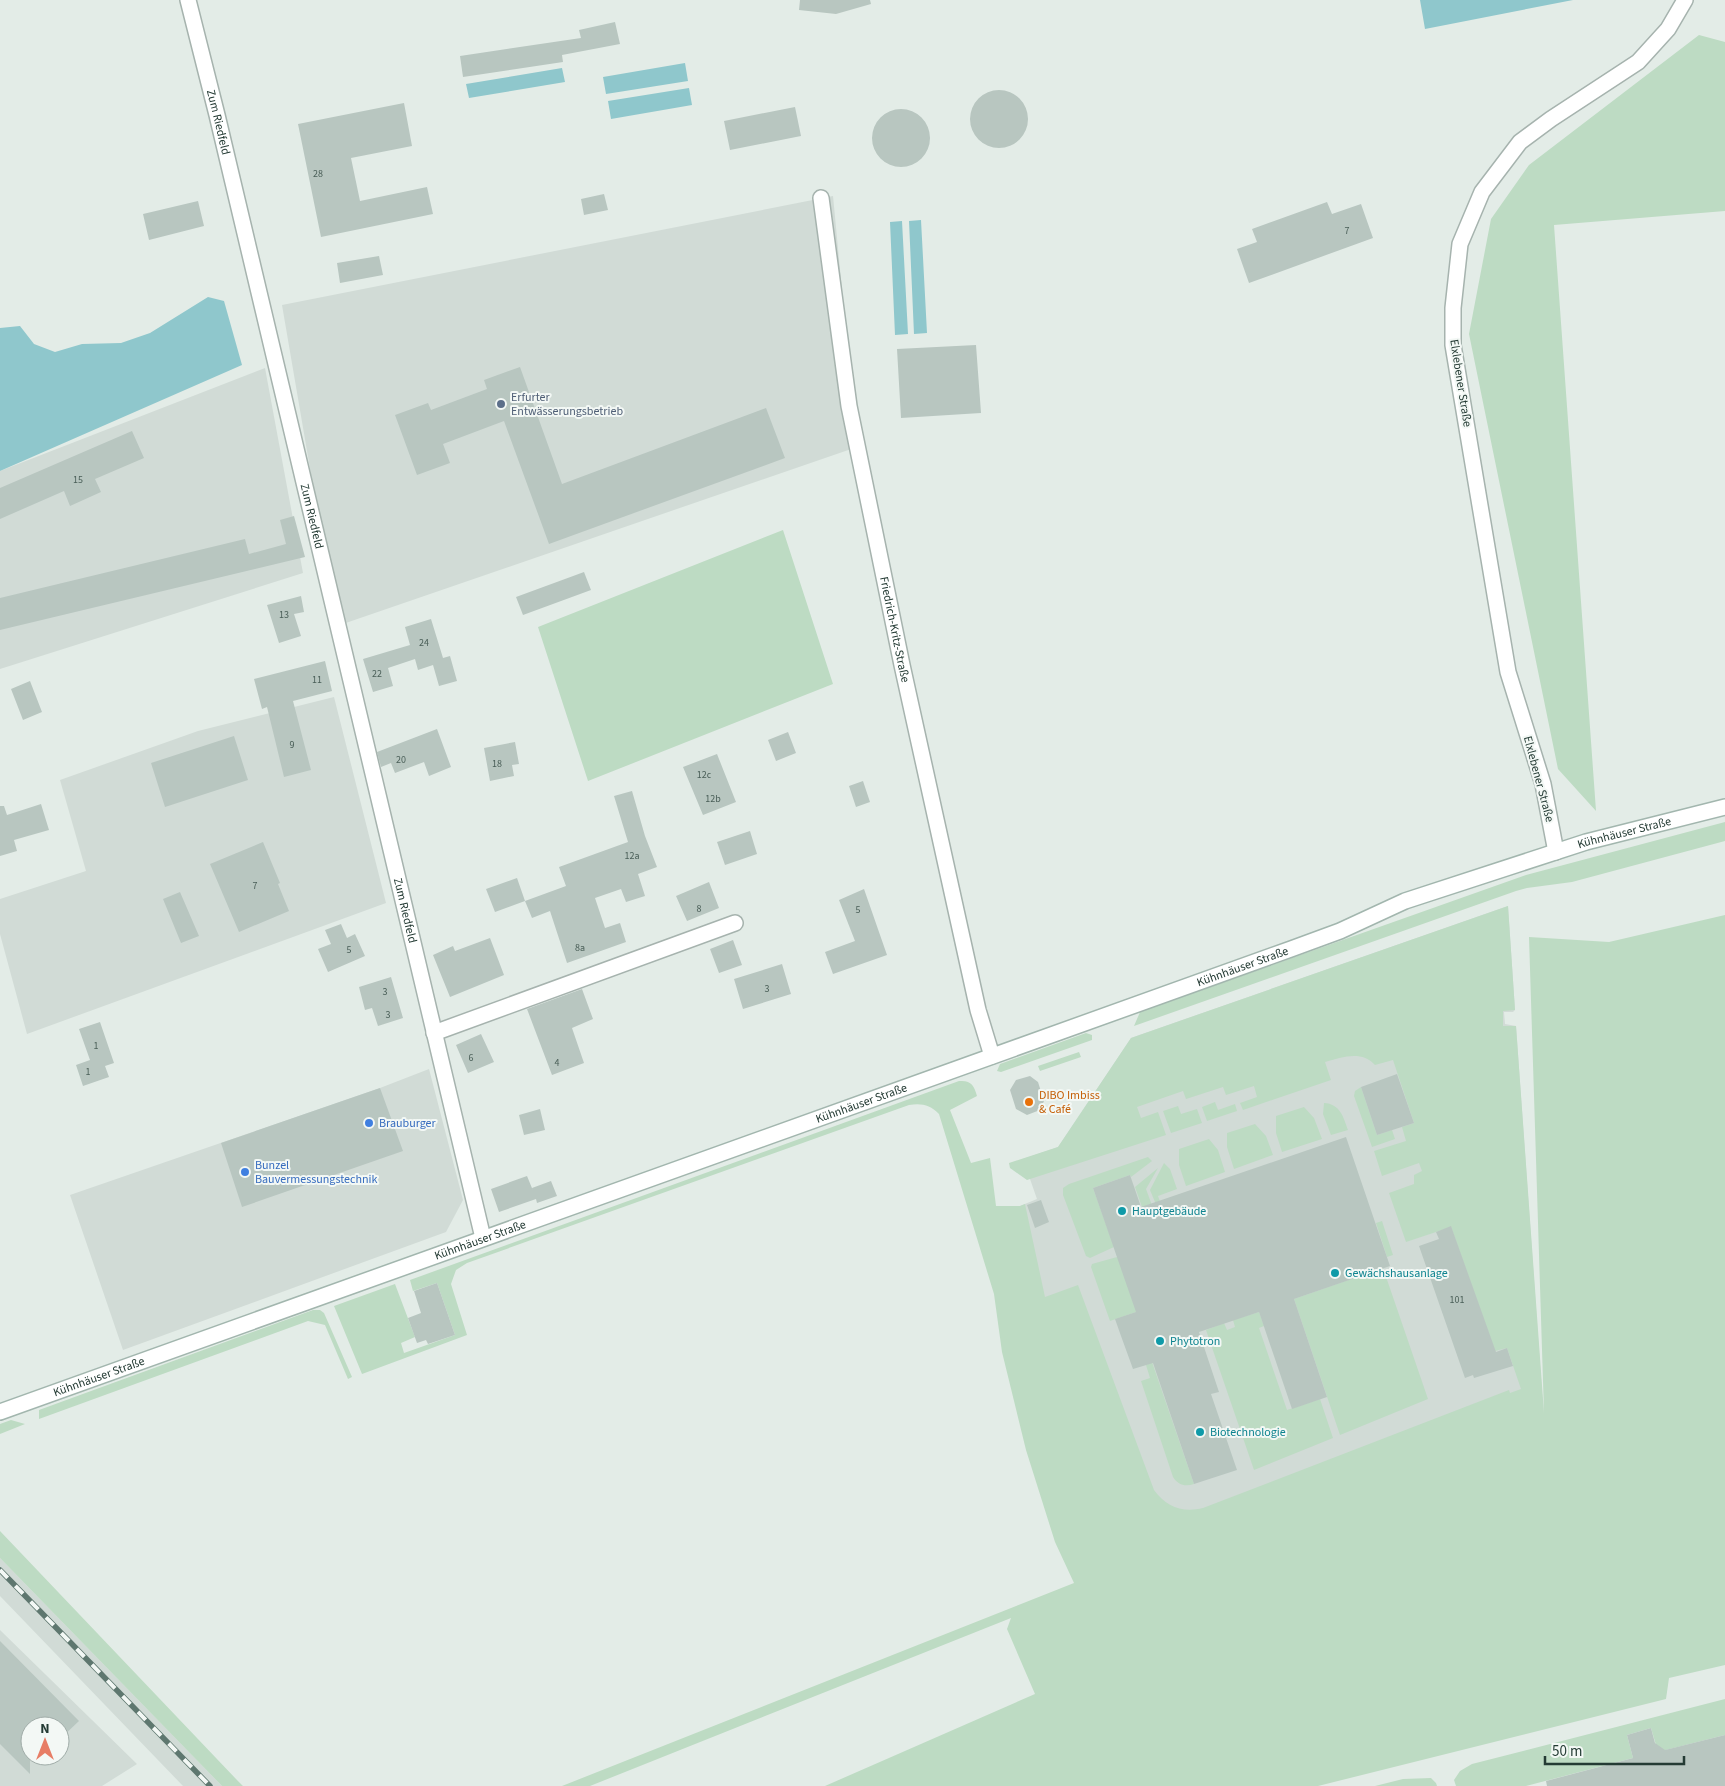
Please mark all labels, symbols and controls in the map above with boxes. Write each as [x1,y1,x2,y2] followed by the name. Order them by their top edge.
[202,88,234,157] street label: Zum Riedfeld
[313,167,323,181] house number: 28
[1345,224,1350,238] house number: 7
[1445,338,1476,428] street label: Elxlebener Straße
[511,389,623,420] place label: Erfurter Entwässerungsbetrieb
[495,398,507,410] marker: Erfurter Entwässerungsbetrieb
[73,473,83,487] house number: 15
[296,482,328,551] street label: Zum Riedfeld
[875,575,914,684] street label: Friedrich-Kritz-Straße
[279,608,289,622] house number: 13
[419,636,429,650] house number: 24
[372,667,382,681] house number: 22
[312,673,322,687] house number: 11
[1519,734,1558,824] street label: Elxlebener Straße
[290,738,295,752] house number: 9
[396,753,406,767] house number: 20
[492,757,502,771] house number: 18
[697,768,712,782] house number: 12c
[705,792,721,806] house number: 12b
[1575,813,1673,853] street label: Kühnhäuser Straße
[625,849,639,863] house number: 12a
[389,876,421,945] street label: Zum Riedfeld
[253,879,258,893] house number: 7
[697,902,702,916] house number: 8
[856,903,861,917] house number: 5
[575,941,585,955] house number: 8a
[347,943,352,957] house number: 5
[1195,943,1291,991] street label: Kühnhäuser Straße
[765,982,770,996] house number: 3
[383,985,388,999] house number: 3
[386,1008,391,1022] house number: 3
[94,1039,99,1053] house number: 1
[469,1051,474,1065] house number: 6
[555,1056,560,1070] house number: 4
[86,1065,91,1079] house number: 1
[813,1079,910,1128] street label: Kühnhäuser Straße
[1039,1087,1100,1118] place label: DIBO Imbiss & Café
[1023,1096,1035,1108] marker: DIBO Imbiss & Café
[379,1115,437,1132] place label: Brauburger
[363,1117,375,1129] marker: Brauburger
[255,1157,378,1188] place label: Bunzel Bauvermessungstechnik
[239,1166,251,1178] marker: Bunzel Bauvermessungstechnik
[1132,1203,1206,1220] place label: Hauptgebäude
[1116,1205,1128,1217] marker: Hauptgebäude
[432,1216,528,1265] street label: Kühnhäuser Straße
[1345,1265,1448,1282] place label: Gewächshausanlage
[1329,1267,1341,1279] marker: Gewächshausanlage
[1450,1293,1464,1307] house number: 101
[1170,1333,1220,1350] place label: Phytotron
[1154,1335,1166,1347] marker: Phytotron
[51,1353,147,1401] street label: Kühnhäuser Straße
[1210,1424,1286,1441] place label: Biotechnologie
[1194,1426,1206,1438] marker: Biotechnologie
[20,1716,70,1766] north arrow
[40,1719,50,1739] text: N
[1545,1734,1684,1766] scale bar
[1552,1741,1582,1762] text: 50 m

